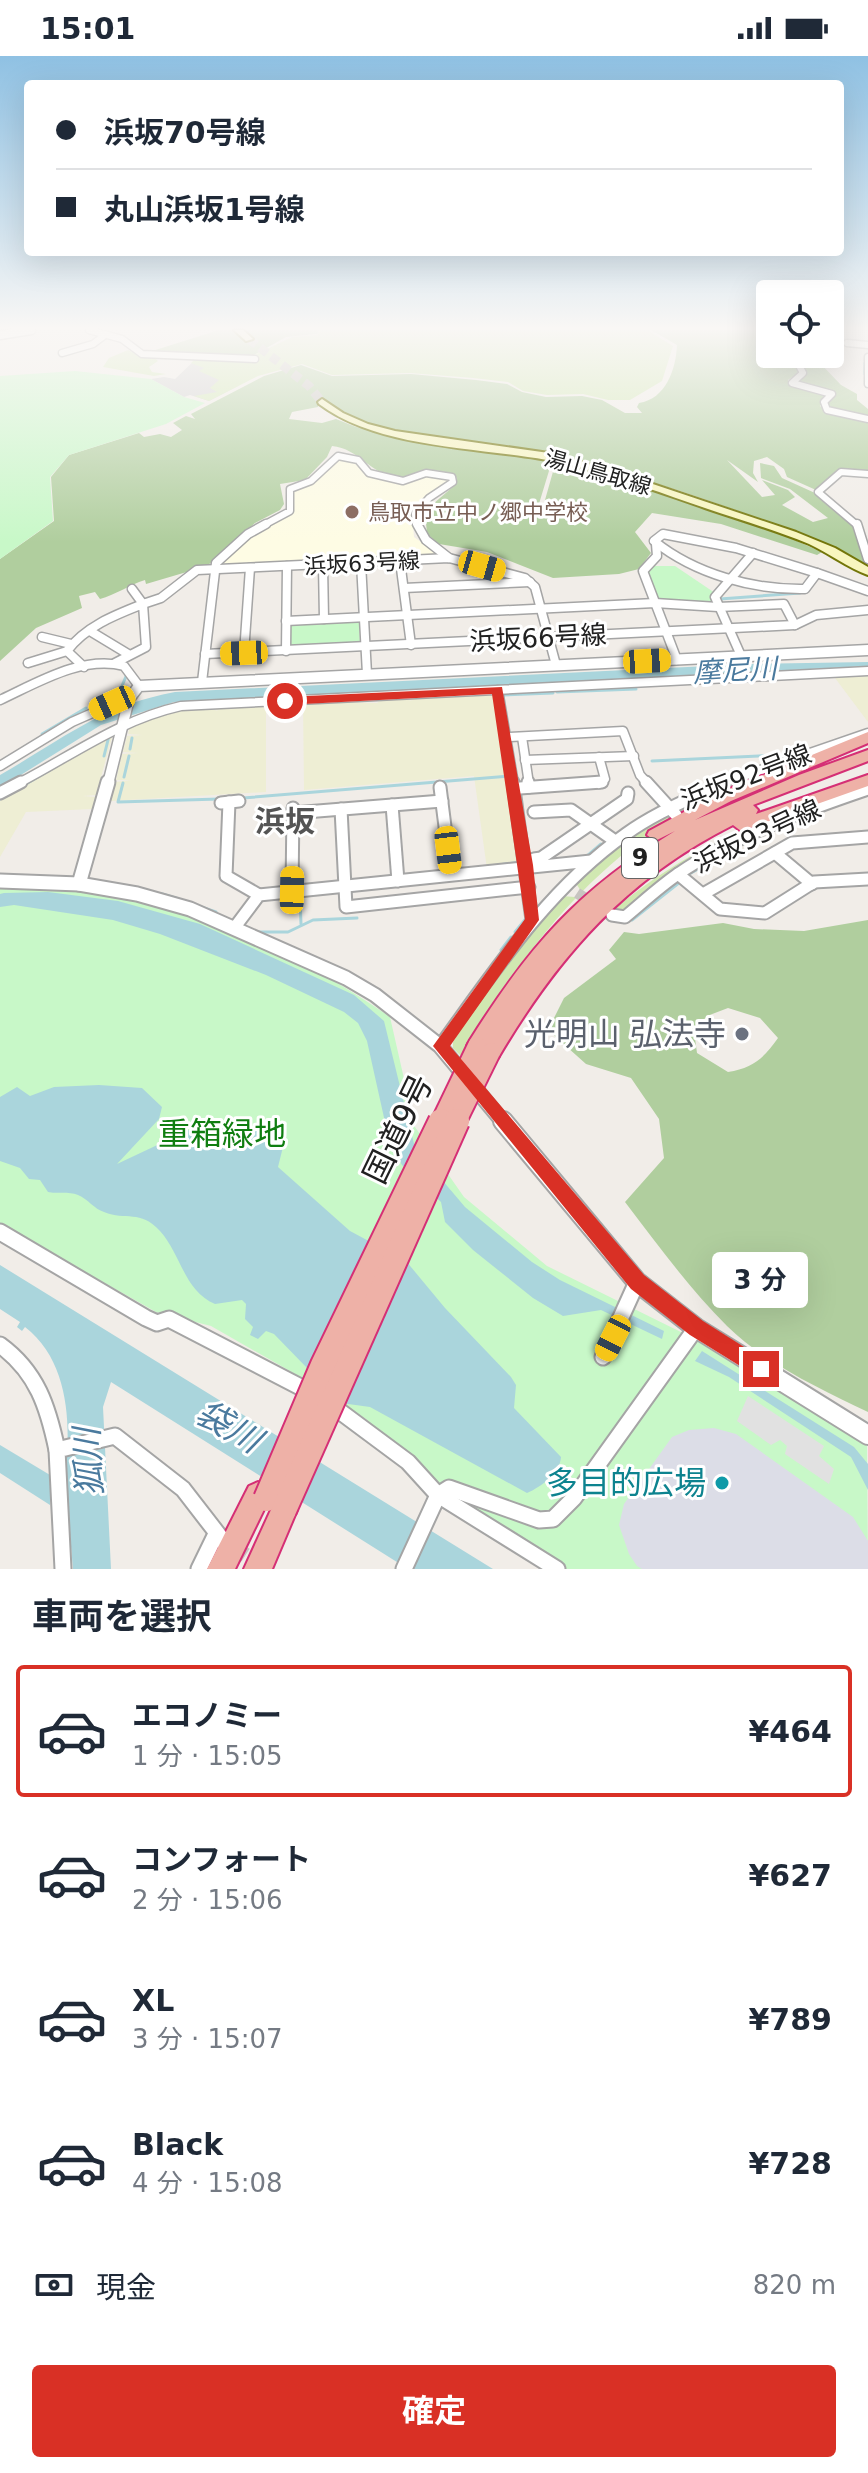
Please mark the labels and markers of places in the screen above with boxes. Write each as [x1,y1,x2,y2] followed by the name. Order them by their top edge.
[368,500,588,525] place label: 鳥取市立中ノ郷中学校
[343,503,361,521] marker: 鳥取市立中ノ郷中学校
[524,1015,726,1053] place label: 光明山 弘法寺
[733,1025,751,1043] marker: 光明山 弘法寺
[546,1464,706,1502] place label: 多目的広場
[713,1474,731,1492] marker: 多目的広場

